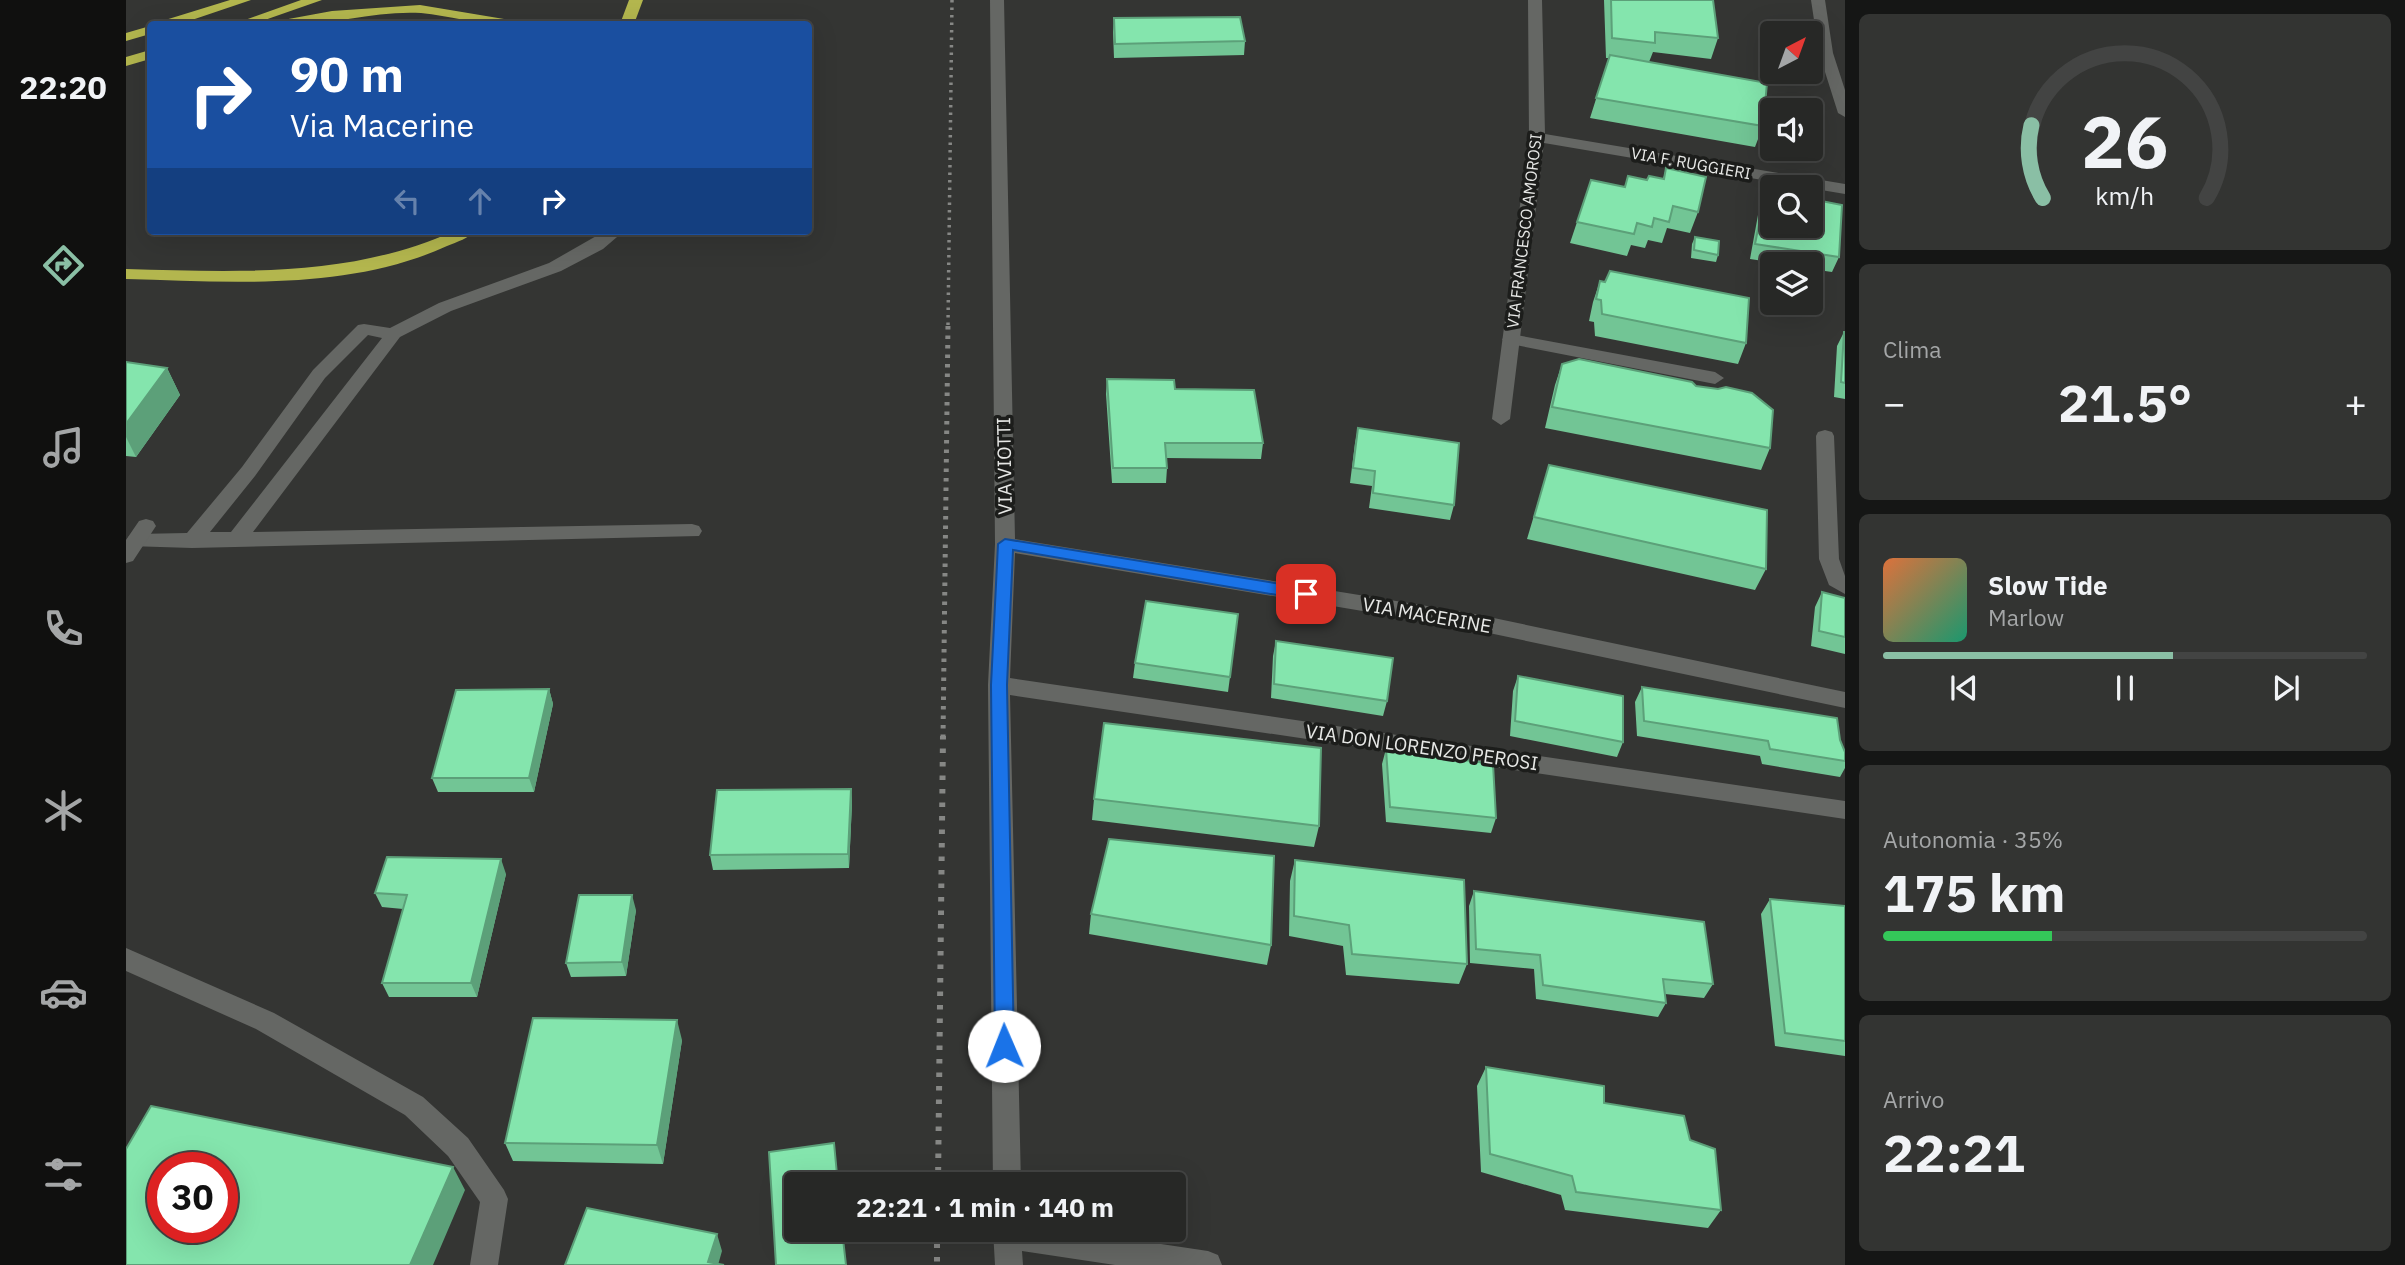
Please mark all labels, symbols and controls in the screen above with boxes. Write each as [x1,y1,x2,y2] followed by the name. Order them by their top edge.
[1760,21,1824,84] north arrow
[1760,21,1823,315] map controls
[290,42,404,105] text: 90 m
[175,49,266,140] icon: right
[19,66,107,108] text: 22:20
[2081,93,2169,188] text: 26
[1760,98,1823,161] button: sound
[290,104,474,146] text: Via Macerine
[1502,133,1546,329] street label: VIA FRANCESCO AMOROSI
[1629,143,1753,183] street label: VIA F. RUGGIERI
[1760,175,1823,238] button: search
[2096,179,2154,212] text: km/h
[388,182,426,220] icon: left
[461,182,499,220] icon: ahead
[534,182,572,220] icon: right
[39,241,88,290] icon: directions
[1760,252,1823,315] button: layers
[1883,334,1942,364] text: Clima
[2058,369,2192,436] text: 21.5°
[1883,378,1906,427] text: −
[2344,378,2367,427] text: +
[991,417,1017,515] street label: VIA VIOTTI
[39,423,88,472] icon: music
[1276,564,1336,624] pin
[1988,568,2108,602] text: Slow Tide
[1287,575,1325,613] icon: arrive
[1361,592,1493,638] street label: VIA MACERINE
[1988,602,2064,632] text: Marlow
[39,604,88,653] icon: phone
[1945,669,1983,707] icon: previous
[2106,669,2144,707] icon: pause
[2267,669,2305,707] icon: next
[1304,719,1540,775] street label: VIA DON LORENZO PEROSI
[39,786,88,835] icon: climate
[1883,824,2063,854] text: Autonomia · 35%
[1883,859,2065,926] text: 175 km
[39,968,88,1017] icon: car
[967,1009,1041,1083] position arrow
[1883,1084,1944,1114] text: Arrivo
[1883,1119,2025,1186] text: 22:21
[39,1150,88,1199] icon: filters
[147,1152,238,1243] speed limit sign: 30
[856,1190,1114,1224] text: 22:21 · 1 min · 140 m

